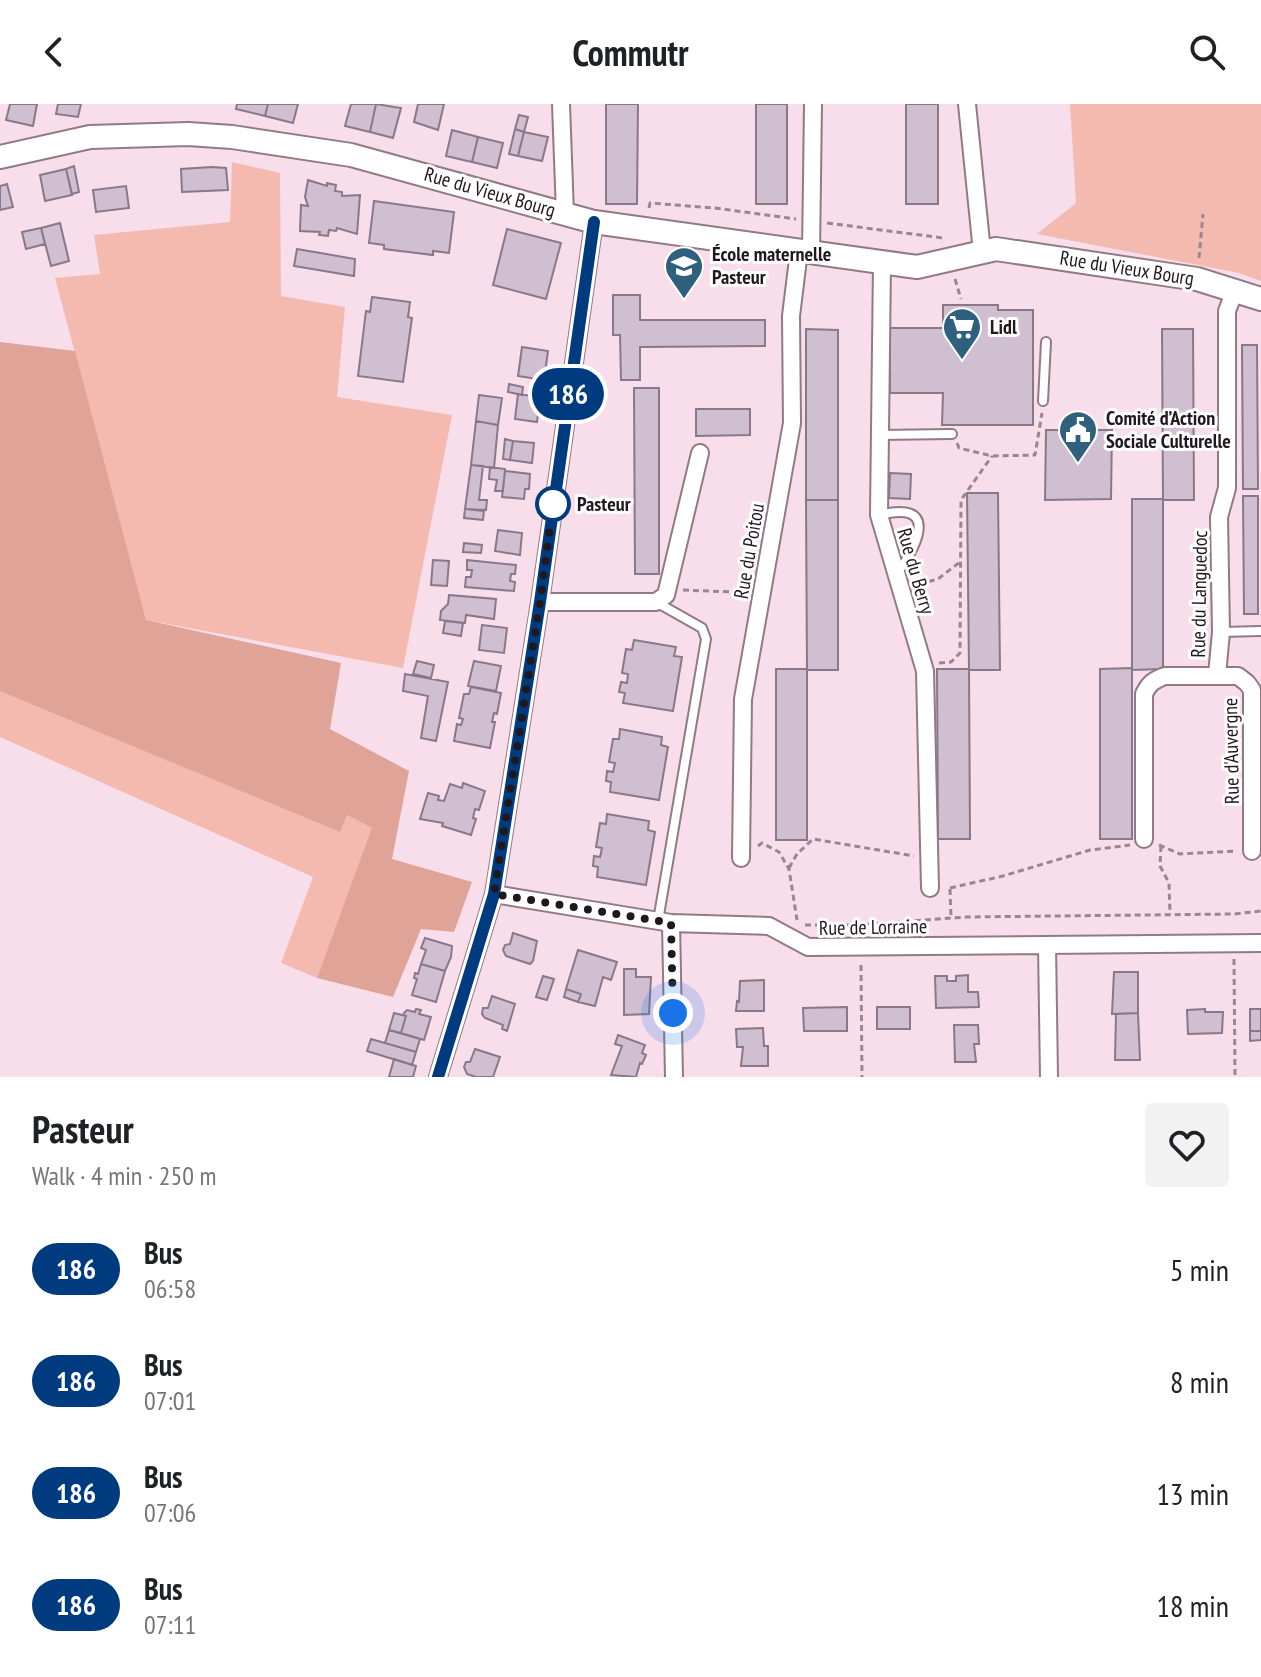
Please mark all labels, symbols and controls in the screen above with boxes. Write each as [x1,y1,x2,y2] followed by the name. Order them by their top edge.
[572,29,689,76] text: Commutr
[32,30,76,74] icon: back
[1185,30,1229,74] icon: search
[421,161,559,223] street label: Rue du Vieux Bourg
[712,241,831,290] place label: École maternelle Pasteur
[663,245,705,300] school or university icon: École maternelle Pasteur
[1058,245,1196,291] street label: Rue du Vieux Bourg
[941,306,983,361] supermarket icon: Lidl
[990,314,1017,340] place label: Lidl
[522,368,614,420] line badge: 186
[548,375,588,412] text: 186
[1106,405,1231,454] place label: Comité d’Action Sociale Culturelle
[1057,409,1099,464] public building icon: Comité d’Action Sociale Culturelle
[536,487,570,521] marker: Pasteur
[577,491,631,517] place label: Pasteur
[728,501,770,601] street label: Rue du Poitou
[891,525,941,618] street label: Rue du Berry
[1185,530,1213,658] street label: Rue du Languedoc
[1217,698,1245,804] street label: Rue d'Auvergne
[819,913,927,941] street label: Rue de Lorraine
[653,993,693,1033] your location
[1145,1103,1229,1187] button: heart
[32,1104,134,1153] text: Pasteur
[32,1159,216,1192] text: Walk · 4 min · 250 m
[144,1233,183,1272] text: Bus
[56,1250,96,1287] text: 186
[1170,1250,1229,1289] text: 5 min
[144,1272,196,1305] text: 06:58
[144,1345,183,1384] text: Bus
[56,1362,96,1399] text: 186
[1170,1362,1229,1401] text: 8 min
[144,1384,196,1417] text: 07:01
[144,1457,183,1496] text: Bus
[56,1474,96,1511] text: 186
[1156,1474,1229,1513] text: 13 min
[144,1496,196,1529] text: 07:06
[144,1569,183,1608] text: Bus
[56,1586,96,1623] text: 186
[1156,1586,1229,1625] text: 18 min
[144,1608,196,1641] text: 07:11

